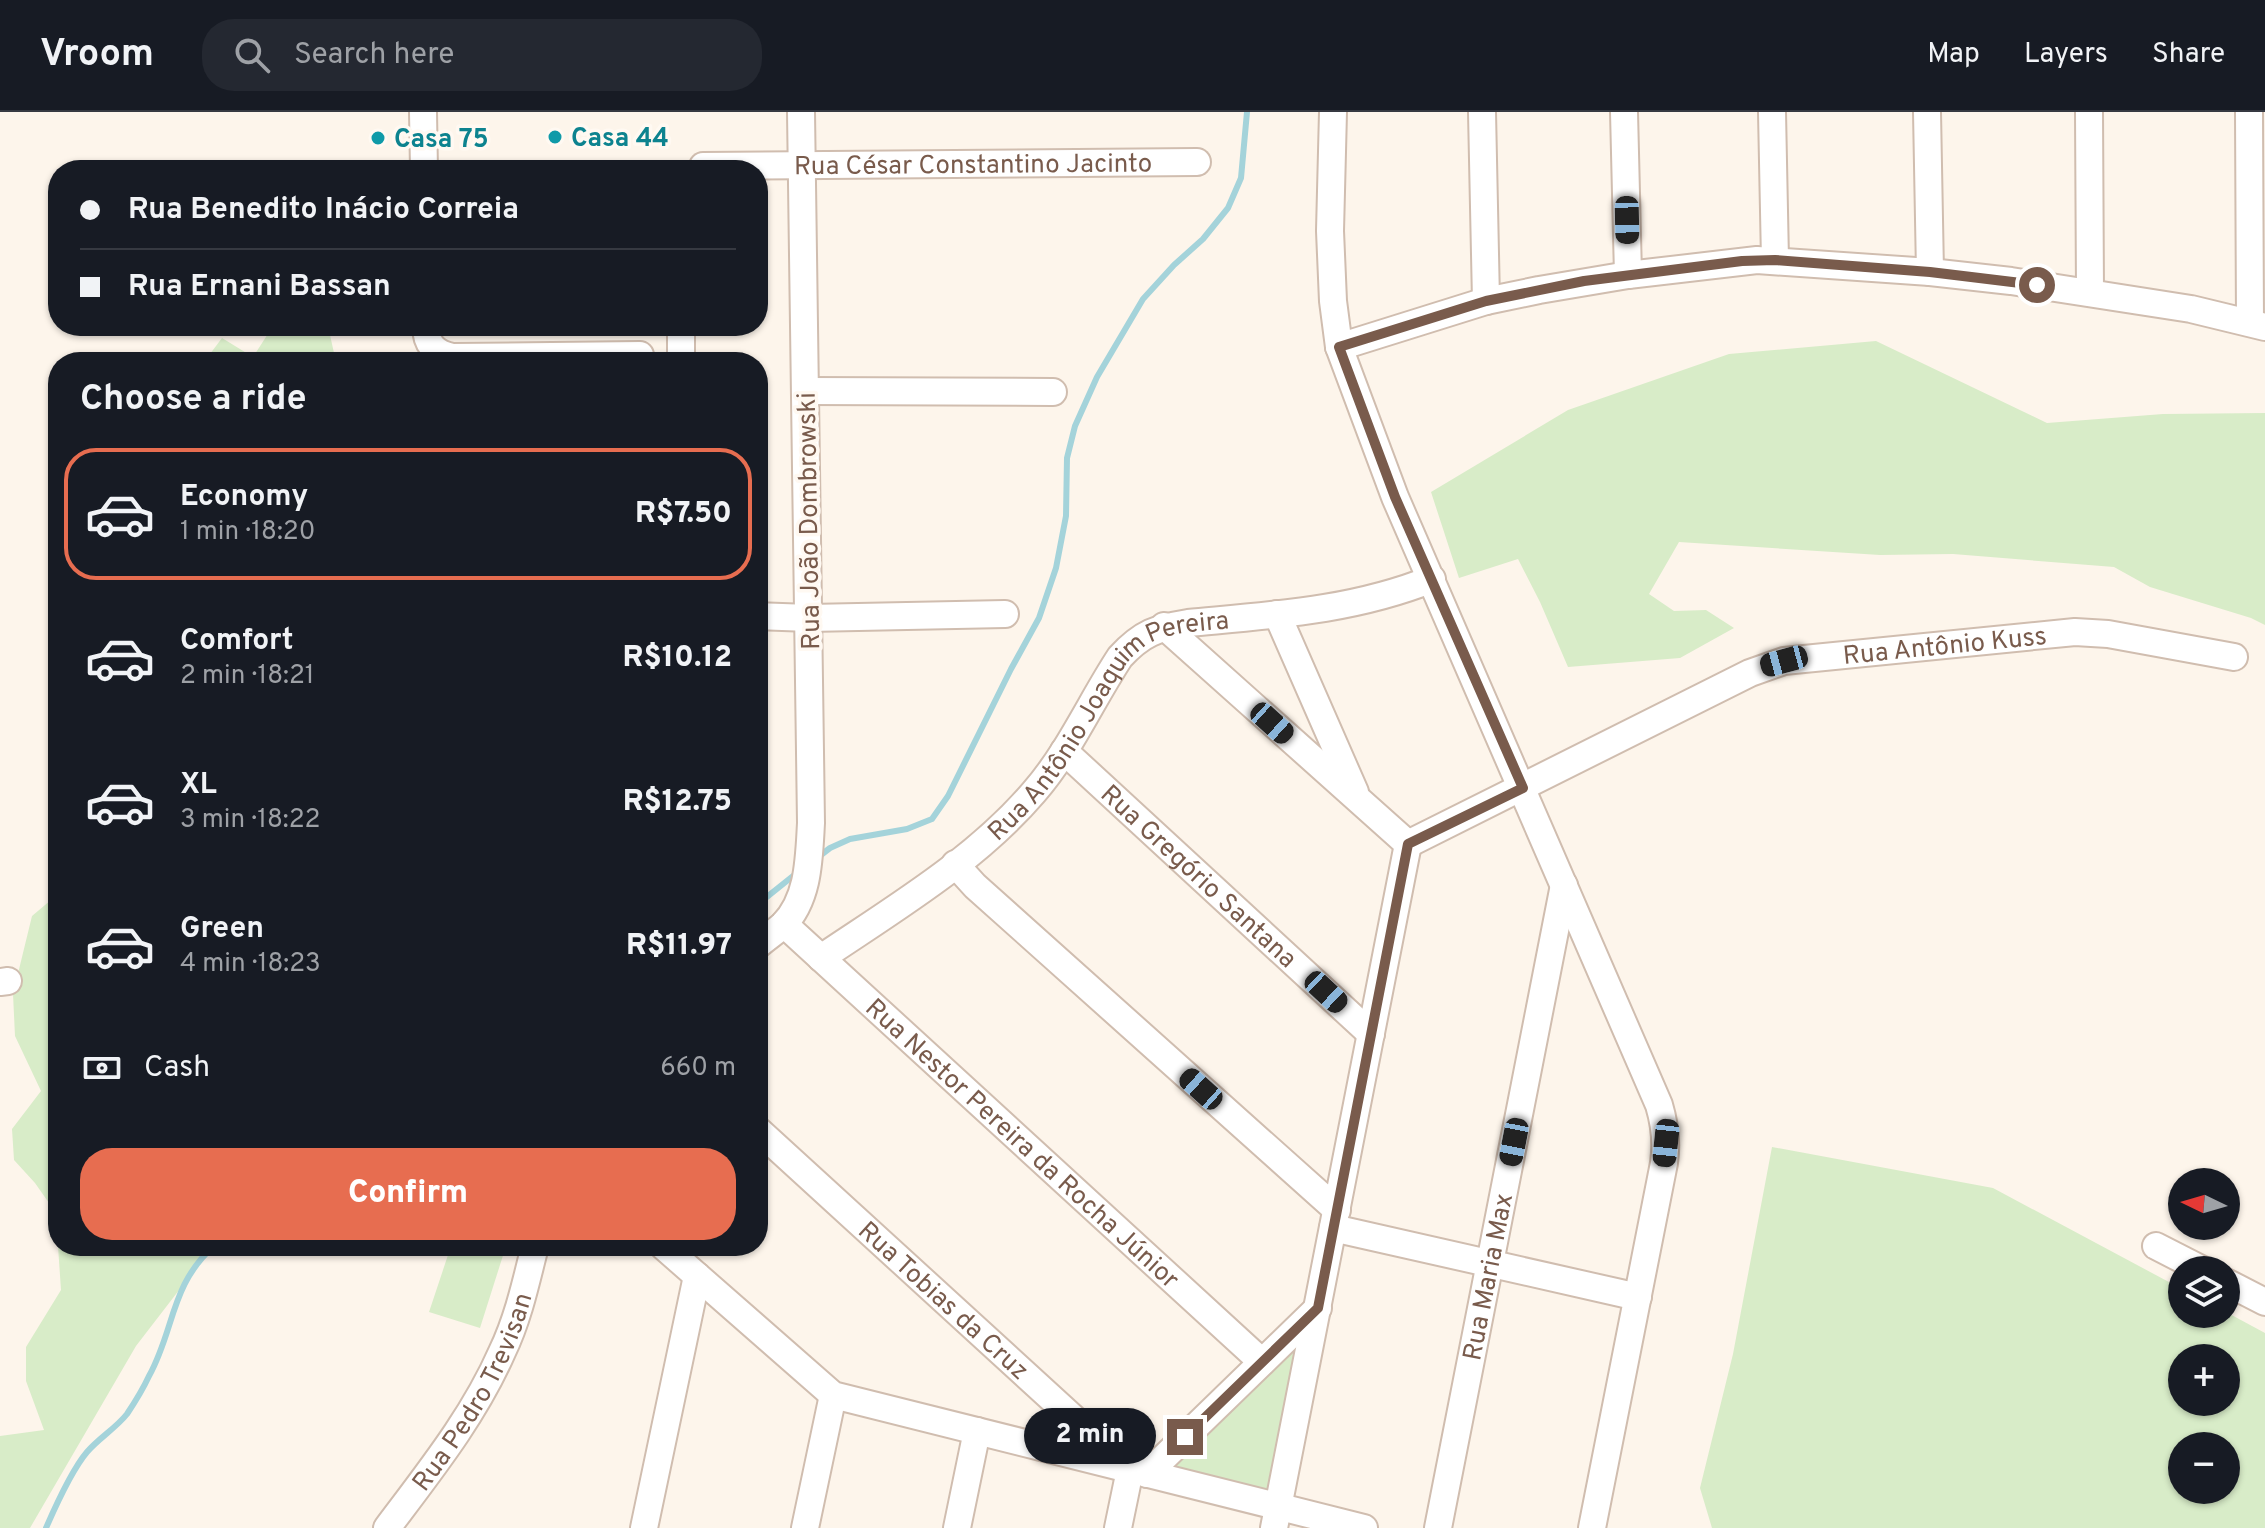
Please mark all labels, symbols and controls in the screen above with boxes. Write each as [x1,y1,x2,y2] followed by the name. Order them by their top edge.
[202,19,762,91] search box
[40,31,154,80] text: Vroom
[230,33,274,77] icon: search
[294,37,454,74] text: Search here
[1927,37,1980,73] text: Map
[2024,37,2108,73] text: Layers
[2152,37,2225,73] text: Share
[571,123,669,156] place label: Casa 44
[394,124,489,157] place label: Casa 75
[546,128,564,146] marker: Casa 44
[369,129,387,147] marker: Casa 75
[794,148,1152,184] street label: Rua César Constantino Jacinto
[128,192,519,229] text: Rua Benedito Inácio Correia
[1615,196,1639,244] car
[2019,267,2055,303] route start
[128,269,391,306] text: Rua Ernani Bassan
[80,377,306,423] text: Choose a ride
[792,392,829,650] street label: Rua João Dombrowski
[84,478,156,550] icon: car
[180,479,308,516] text: Economy
[635,496,732,533] text: R$7.50
[180,516,315,549] text: 1 min · 18:20
[982,605,1230,849] street label: Rua Antônio Joaquim Pereira
[1842,621,2049,674] street label: Rua Antônio Kuss
[84,622,156,694] icon: car
[180,623,293,660] text: Comfort
[623,640,732,677] text: R$10.12
[1758,643,1810,679] car
[180,660,315,693] text: 2 min · 18:21
[1246,698,1298,748] car
[84,766,156,838] icon: car
[180,767,217,804] text: XL
[1092,779,1303,976] street label: Rua Gregório Santana
[623,784,732,821] text: R$12.75
[180,804,321,837] text: 3 min · 18:22
[84,910,156,982] icon: car
[180,911,264,948] text: Green
[626,928,732,965] text: R$11.97
[180,948,321,981] text: 4 min · 18:23
[1300,967,1352,1017] car
[857,993,1185,1297] street label: Rua Nestor Pereira da Rocha Júnior
[80,1046,124,1090] icon: cash
[144,1050,210,1087] text: Cash
[660,1052,736,1085] text: 660 m
[1175,1064,1227,1114] car
[1498,1116,1530,1168] car
[1652,1118,1680,1168] car
[80,1148,736,1240] button: Confirm
[2168,1168,2240,1240] north arrow
[2168,1168,2240,1504] map controls
[1457,1191,1522,1364] street label: Rua Maria Max
[850,1215,1035,1388] street label: Rua Tobias da Cruz
[2168,1256,2240,1328] button: layers
[406,1289,541,1499] street label: Rua Pedro Trevisan
[2168,1344,2240,1416] button: +
[1025,1409,1157,1465] callout: 2 min
[1056,1419,1124,1452] text: 2 min
[1167,1419,1203,1455] route end
[2168,1432,2240,1504] button: −

